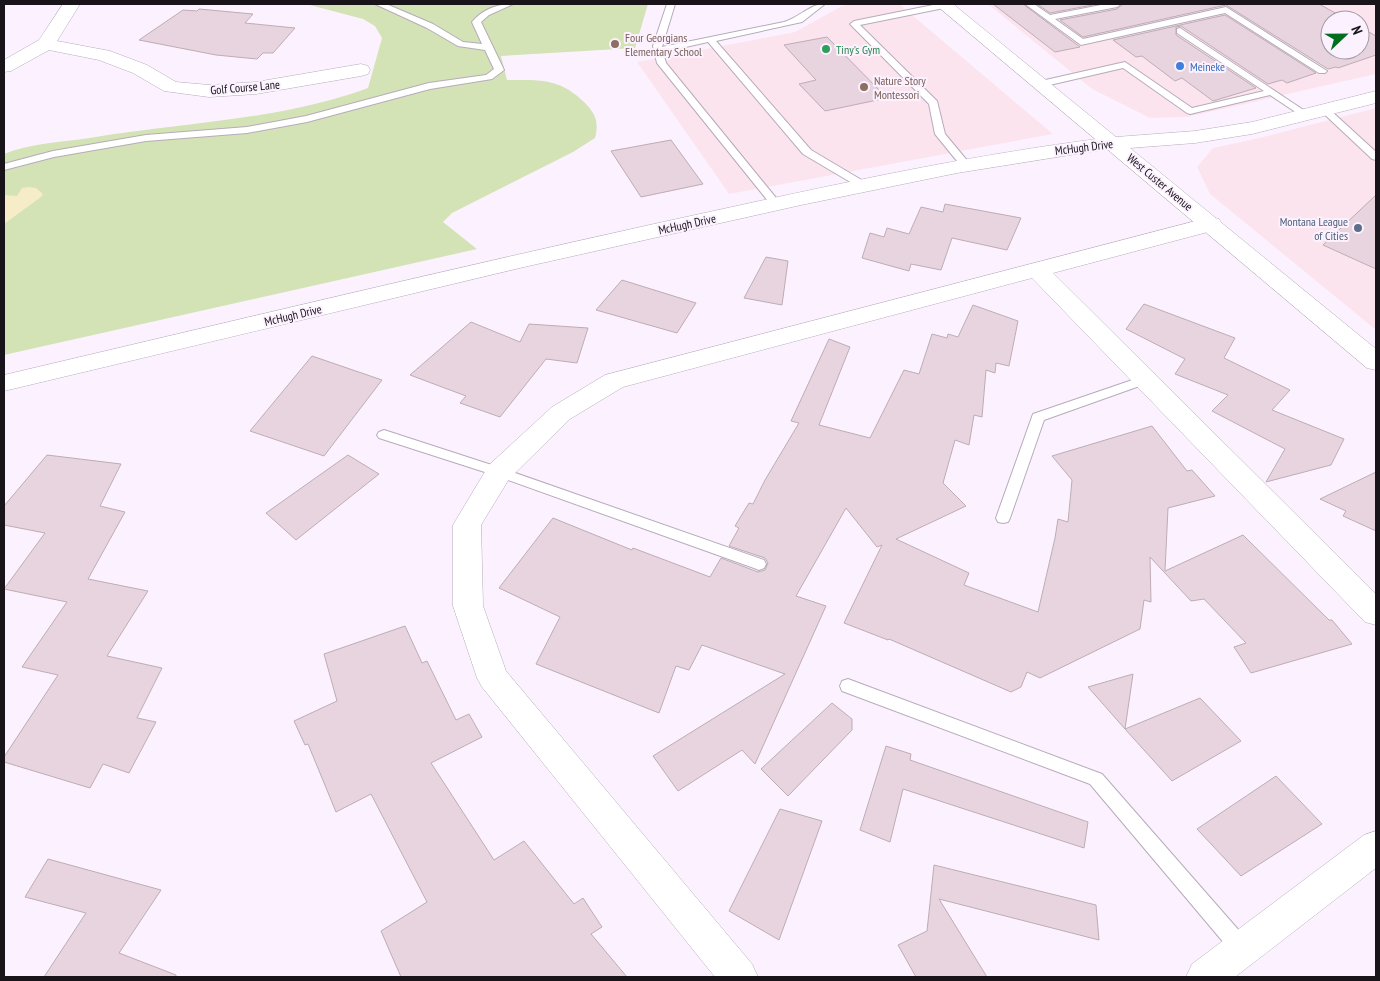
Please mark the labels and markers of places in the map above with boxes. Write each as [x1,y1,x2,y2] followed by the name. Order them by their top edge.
[625,30,702,59] place label: Four Georgians Elementary School
[609,38,621,50] marker: Four Georgians Elementary School
[836,42,880,57] place label: Tiny's Gym
[820,43,832,55] marker: Tiny's Gym
[1190,59,1225,74] place label: Meineke
[1174,60,1186,72] marker: Meineke
[874,73,926,102] place label: Nature Story Montessori
[858,81,870,93] marker: Nature Story Montessori
[1280,214,1348,243] place label: Montana League of Cities
[1352,222,1364,234] marker: Montana League of Cities

